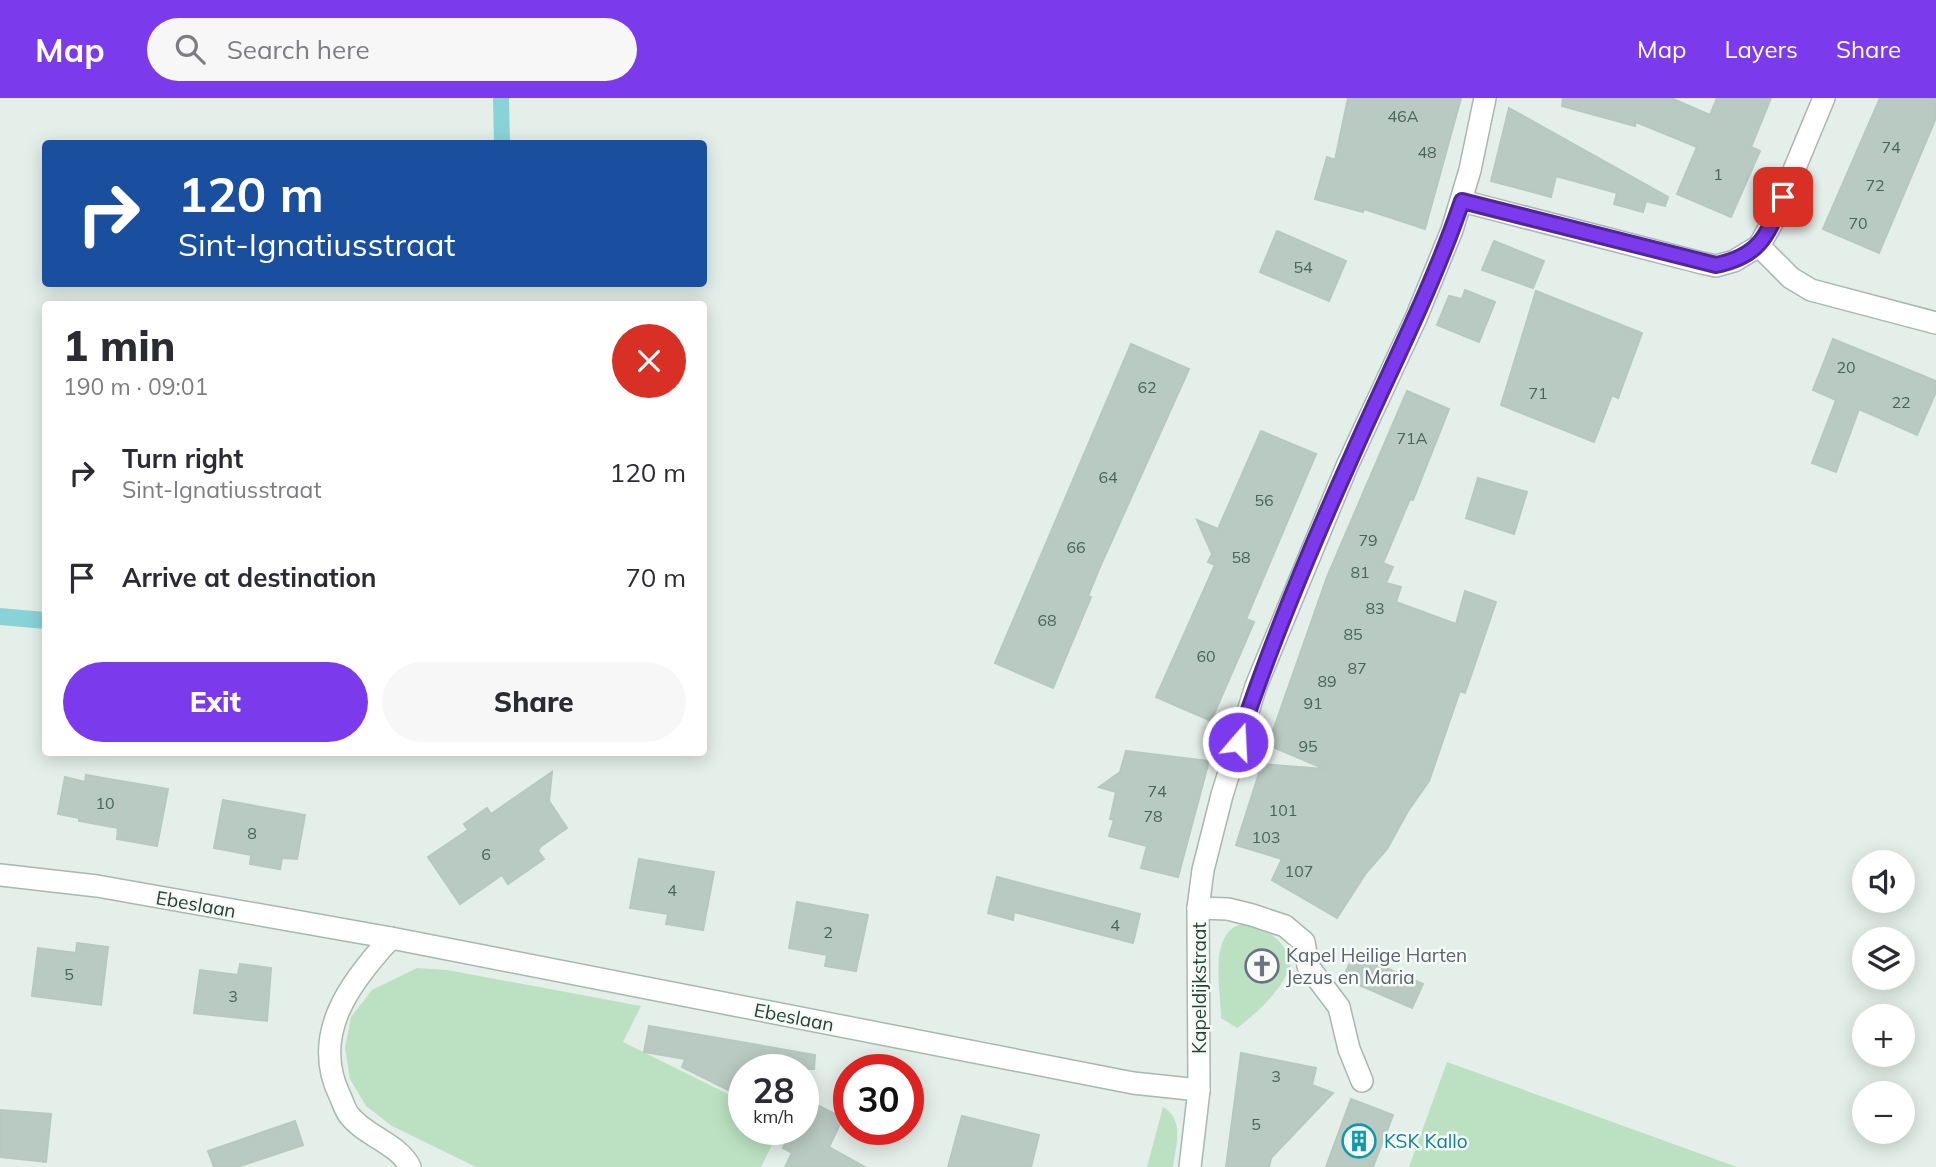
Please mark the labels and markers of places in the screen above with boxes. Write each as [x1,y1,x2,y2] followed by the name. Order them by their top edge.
[1753,167,1813,227] pin
[1286,943,1467,989] place label: Kapel Heilige Harten Jezus en Maria
[1243,947,1281,985] church icon: Kapel Heilige Harten Jezus en Maria
[1340,1122,1378,1160] building icon: KSK Kallo
[1384,1129,1468,1153] place label: KSK Kallo

